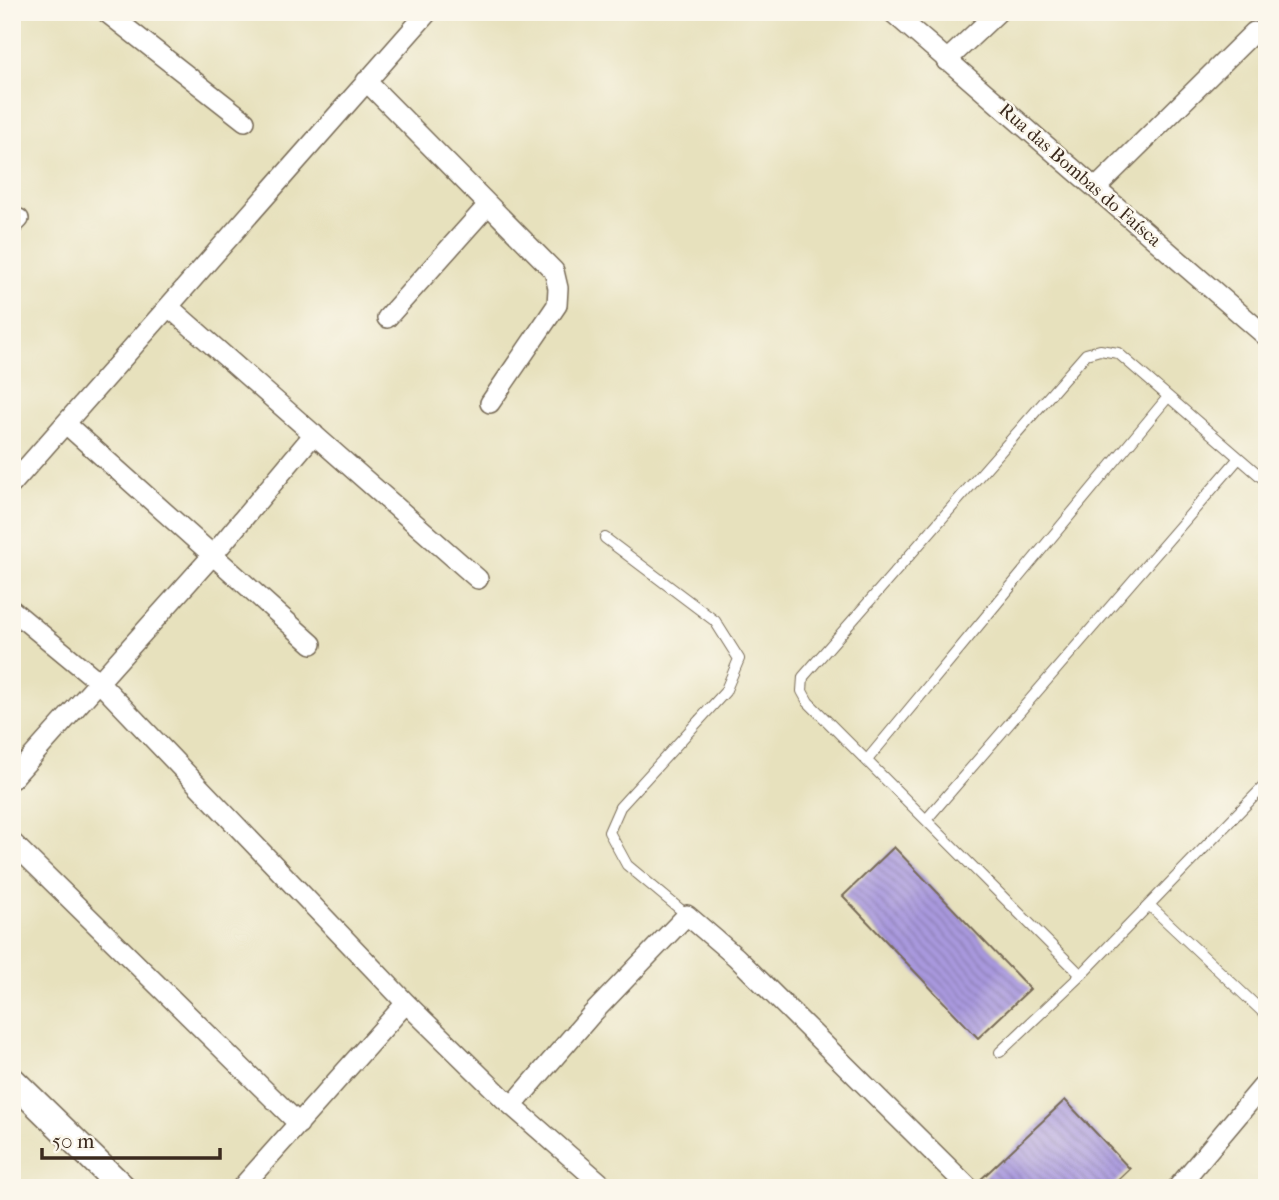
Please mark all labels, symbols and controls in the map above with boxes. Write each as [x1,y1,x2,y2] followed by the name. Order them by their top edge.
[994,99,1166,251] street label: Rua das Bombas do Faísca
[42,1116,220,1160] scale bar
[52,1129,95,1153] text: 50 m

